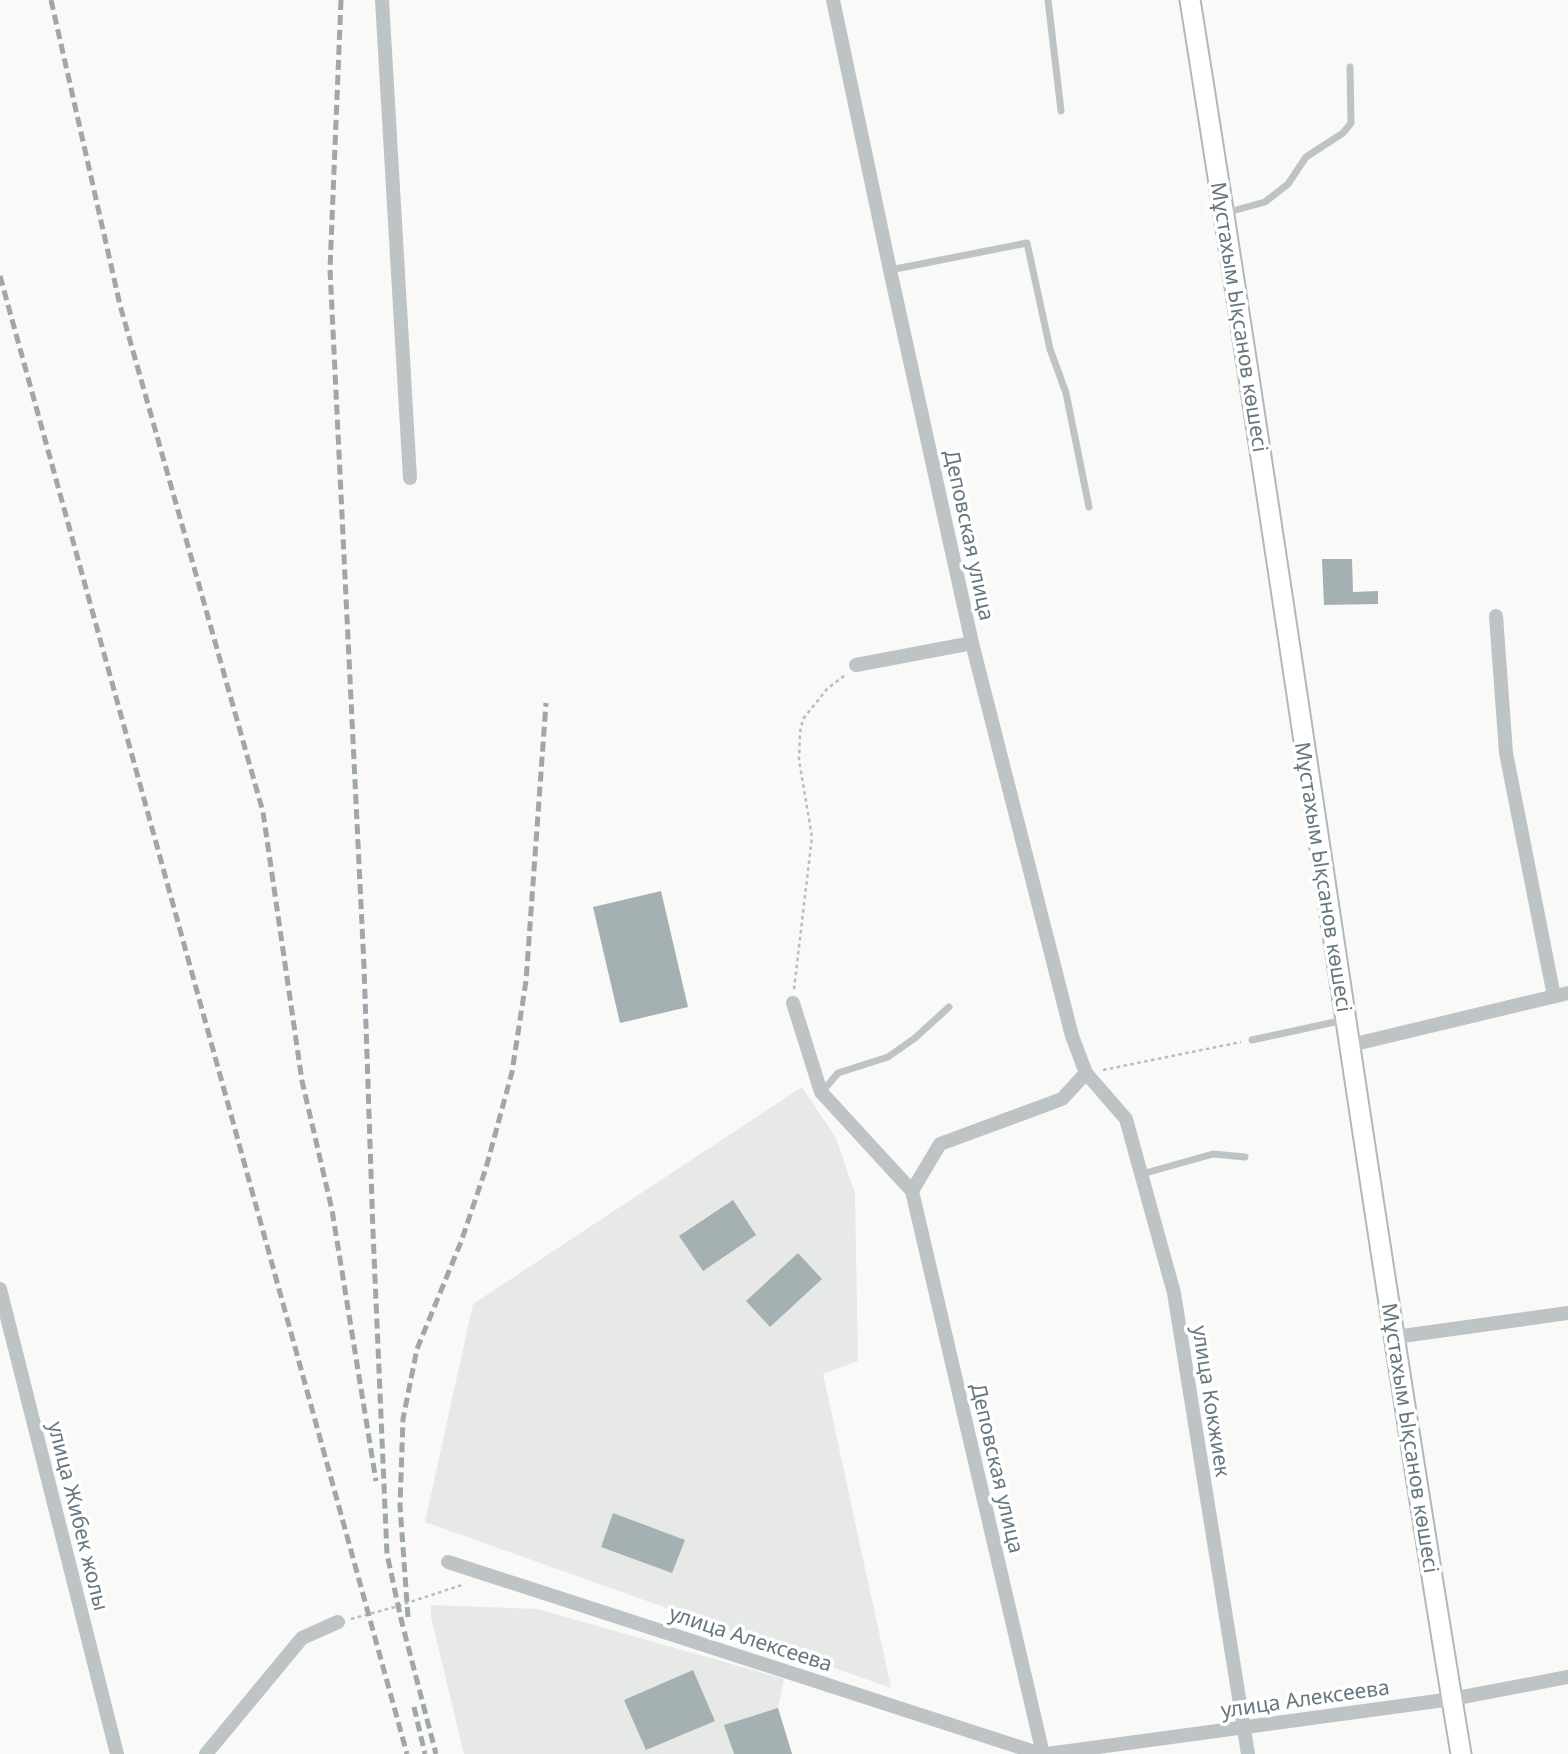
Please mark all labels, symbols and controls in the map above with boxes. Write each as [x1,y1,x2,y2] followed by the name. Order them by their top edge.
[1205,180,1275,454] street label: Мұстахым Ықсанов көшесі
[938,447,1002,623] street label: Деповская улица
[1289,740,1359,1014] street label: Мұстахым Ықсанов көшесі
[1376,1301,1446,1575] street label: Мұстахым Ықсанов көшесі
[1186,1323,1238,1479] street label: улица Кокжиек
[965,1380,1031,1556] street label: Деповская улица
[42,1418,116,1614] street label: улица Жибек жолы
[666,1598,836,1678] street label: улица Алексеева
[1219,1672,1391,1724] street label: улица Алексеева

